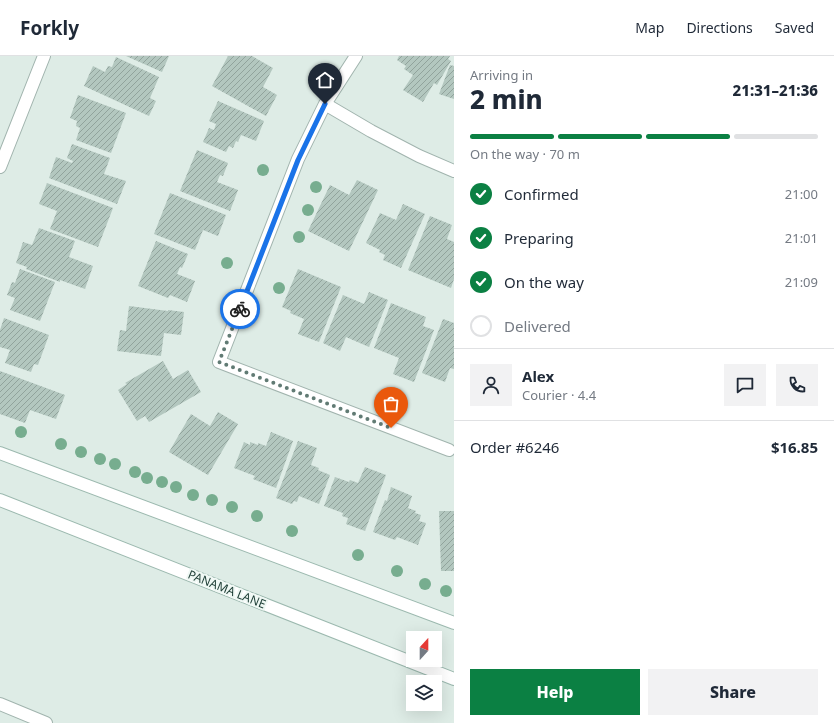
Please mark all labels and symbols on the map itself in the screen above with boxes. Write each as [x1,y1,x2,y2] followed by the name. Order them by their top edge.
[308,63,342,104] pin
[220,289,260,329] courier
[374,387,408,428] pin
[186,566,268,612] street label: PANAMA LANE
[406,631,442,667] north arrow

